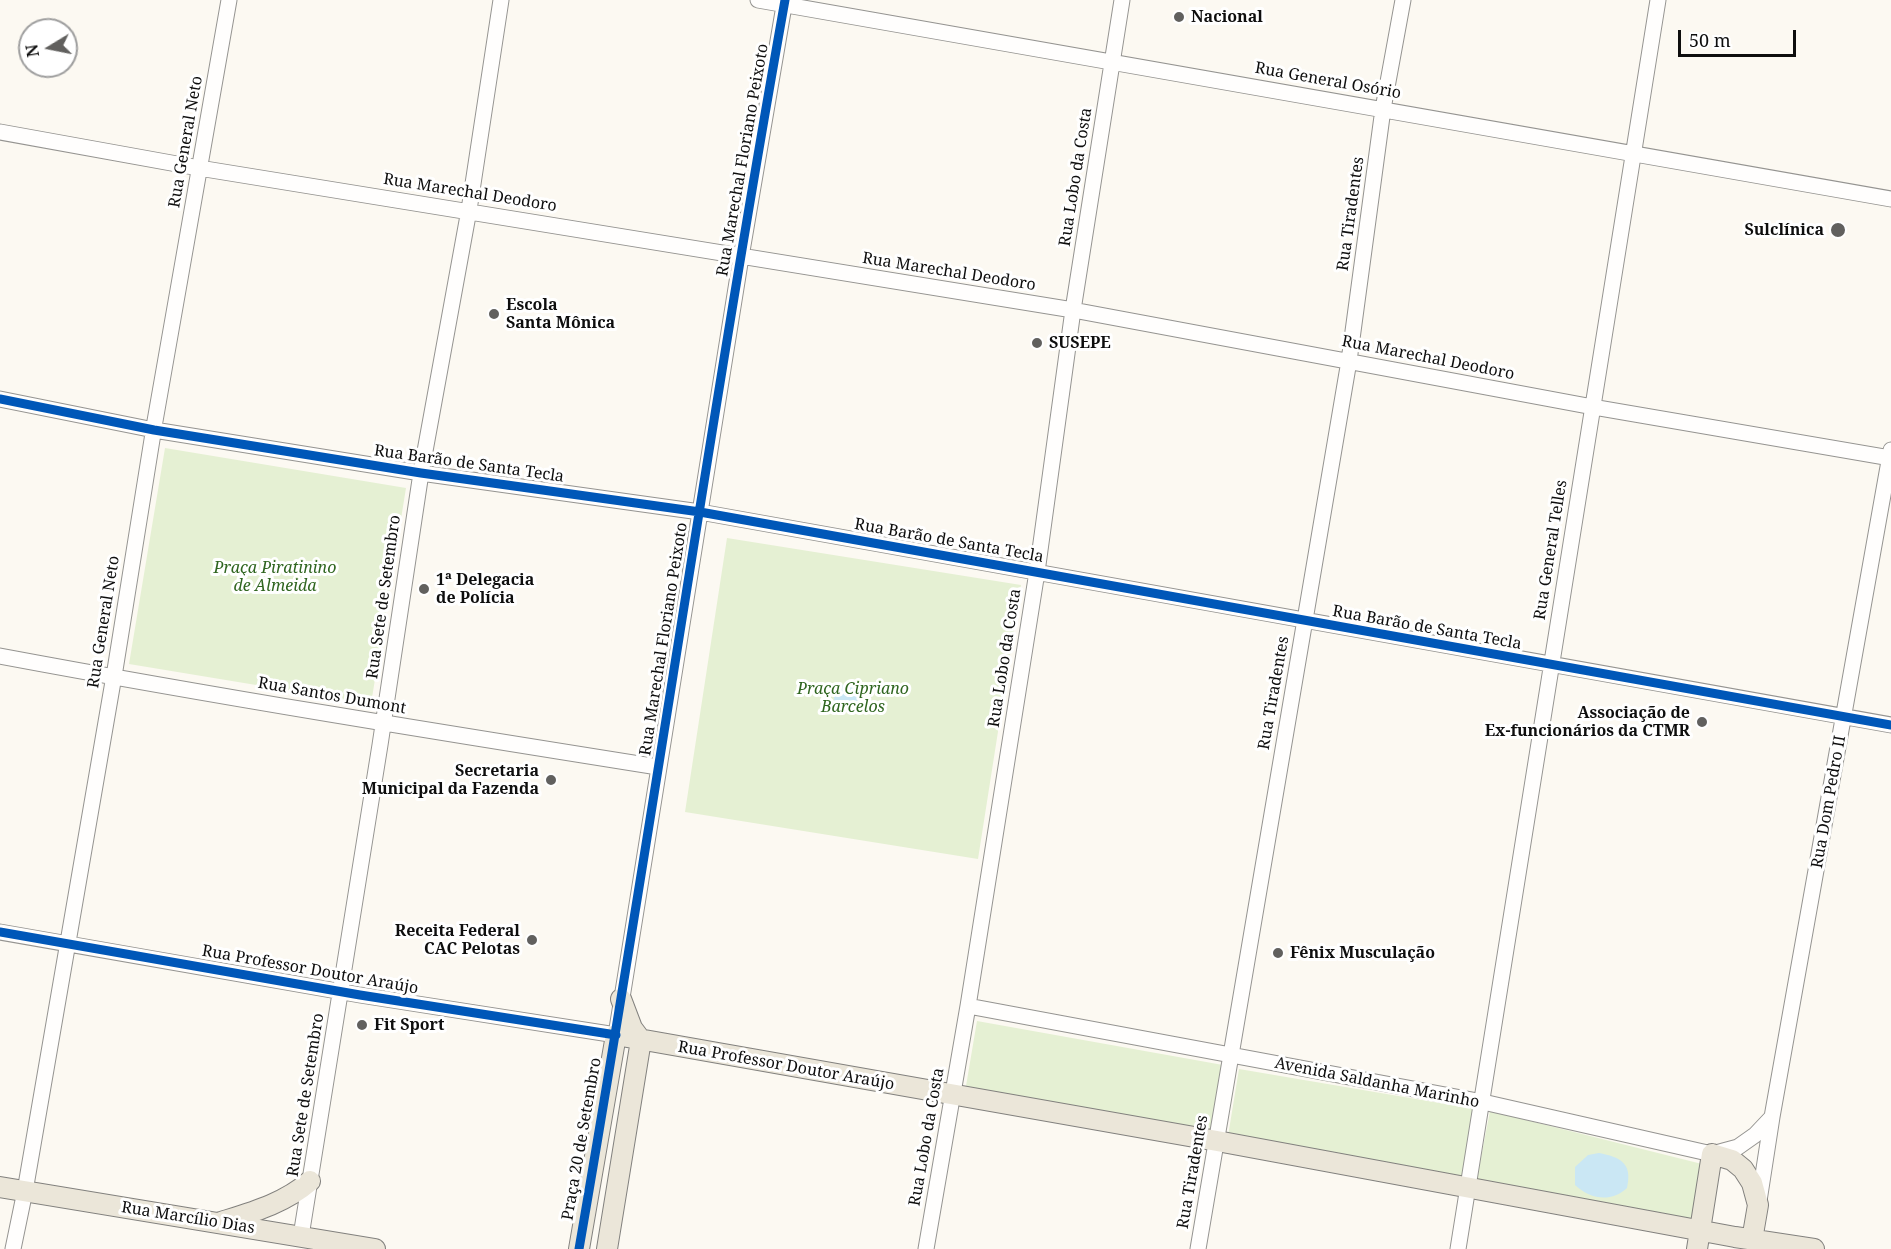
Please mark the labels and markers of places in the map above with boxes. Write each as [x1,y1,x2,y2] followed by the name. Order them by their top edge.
[1191,7,1263,27] place label: Nacional
[1172,10,1186,24] marker: Nacional
[1744,220,1824,240] place label: Sulclínica
[1829,221,1847,239] marker: Sulclínica
[506,295,615,333] place label: Escola Santa Mônica
[487,307,501,321] marker: Escola Santa Mônica
[1049,333,1111,353] place label: SUSEPE
[1030,336,1044,350] marker: SUSEPE
[436,570,534,608] place label: 1ª Delegacia de Polícia
[417,582,431,596] marker: 1ª Delegacia de Polícia
[1485,703,1690,741] place label: Associação de Ex-funcionários da CTMR
[1695,715,1709,729] marker: Associação de Ex-funcionários da CTMR
[362,761,539,799] place label: Secretaria Municipal da Fazenda
[544,773,558,787] marker: Secretaria Municipal da Fazenda
[395,921,520,959] place label: Receita Federal CAC Pelotas
[525,933,539,947] marker: Receita Federal CAC Pelotas
[1290,943,1435,963] place label: Fênix Musculação
[1271,946,1285,960] marker: Fênix Musculação
[374,1015,444,1035] place label: Fit Sport
[355,1018,369,1032] marker: Fit Sport

